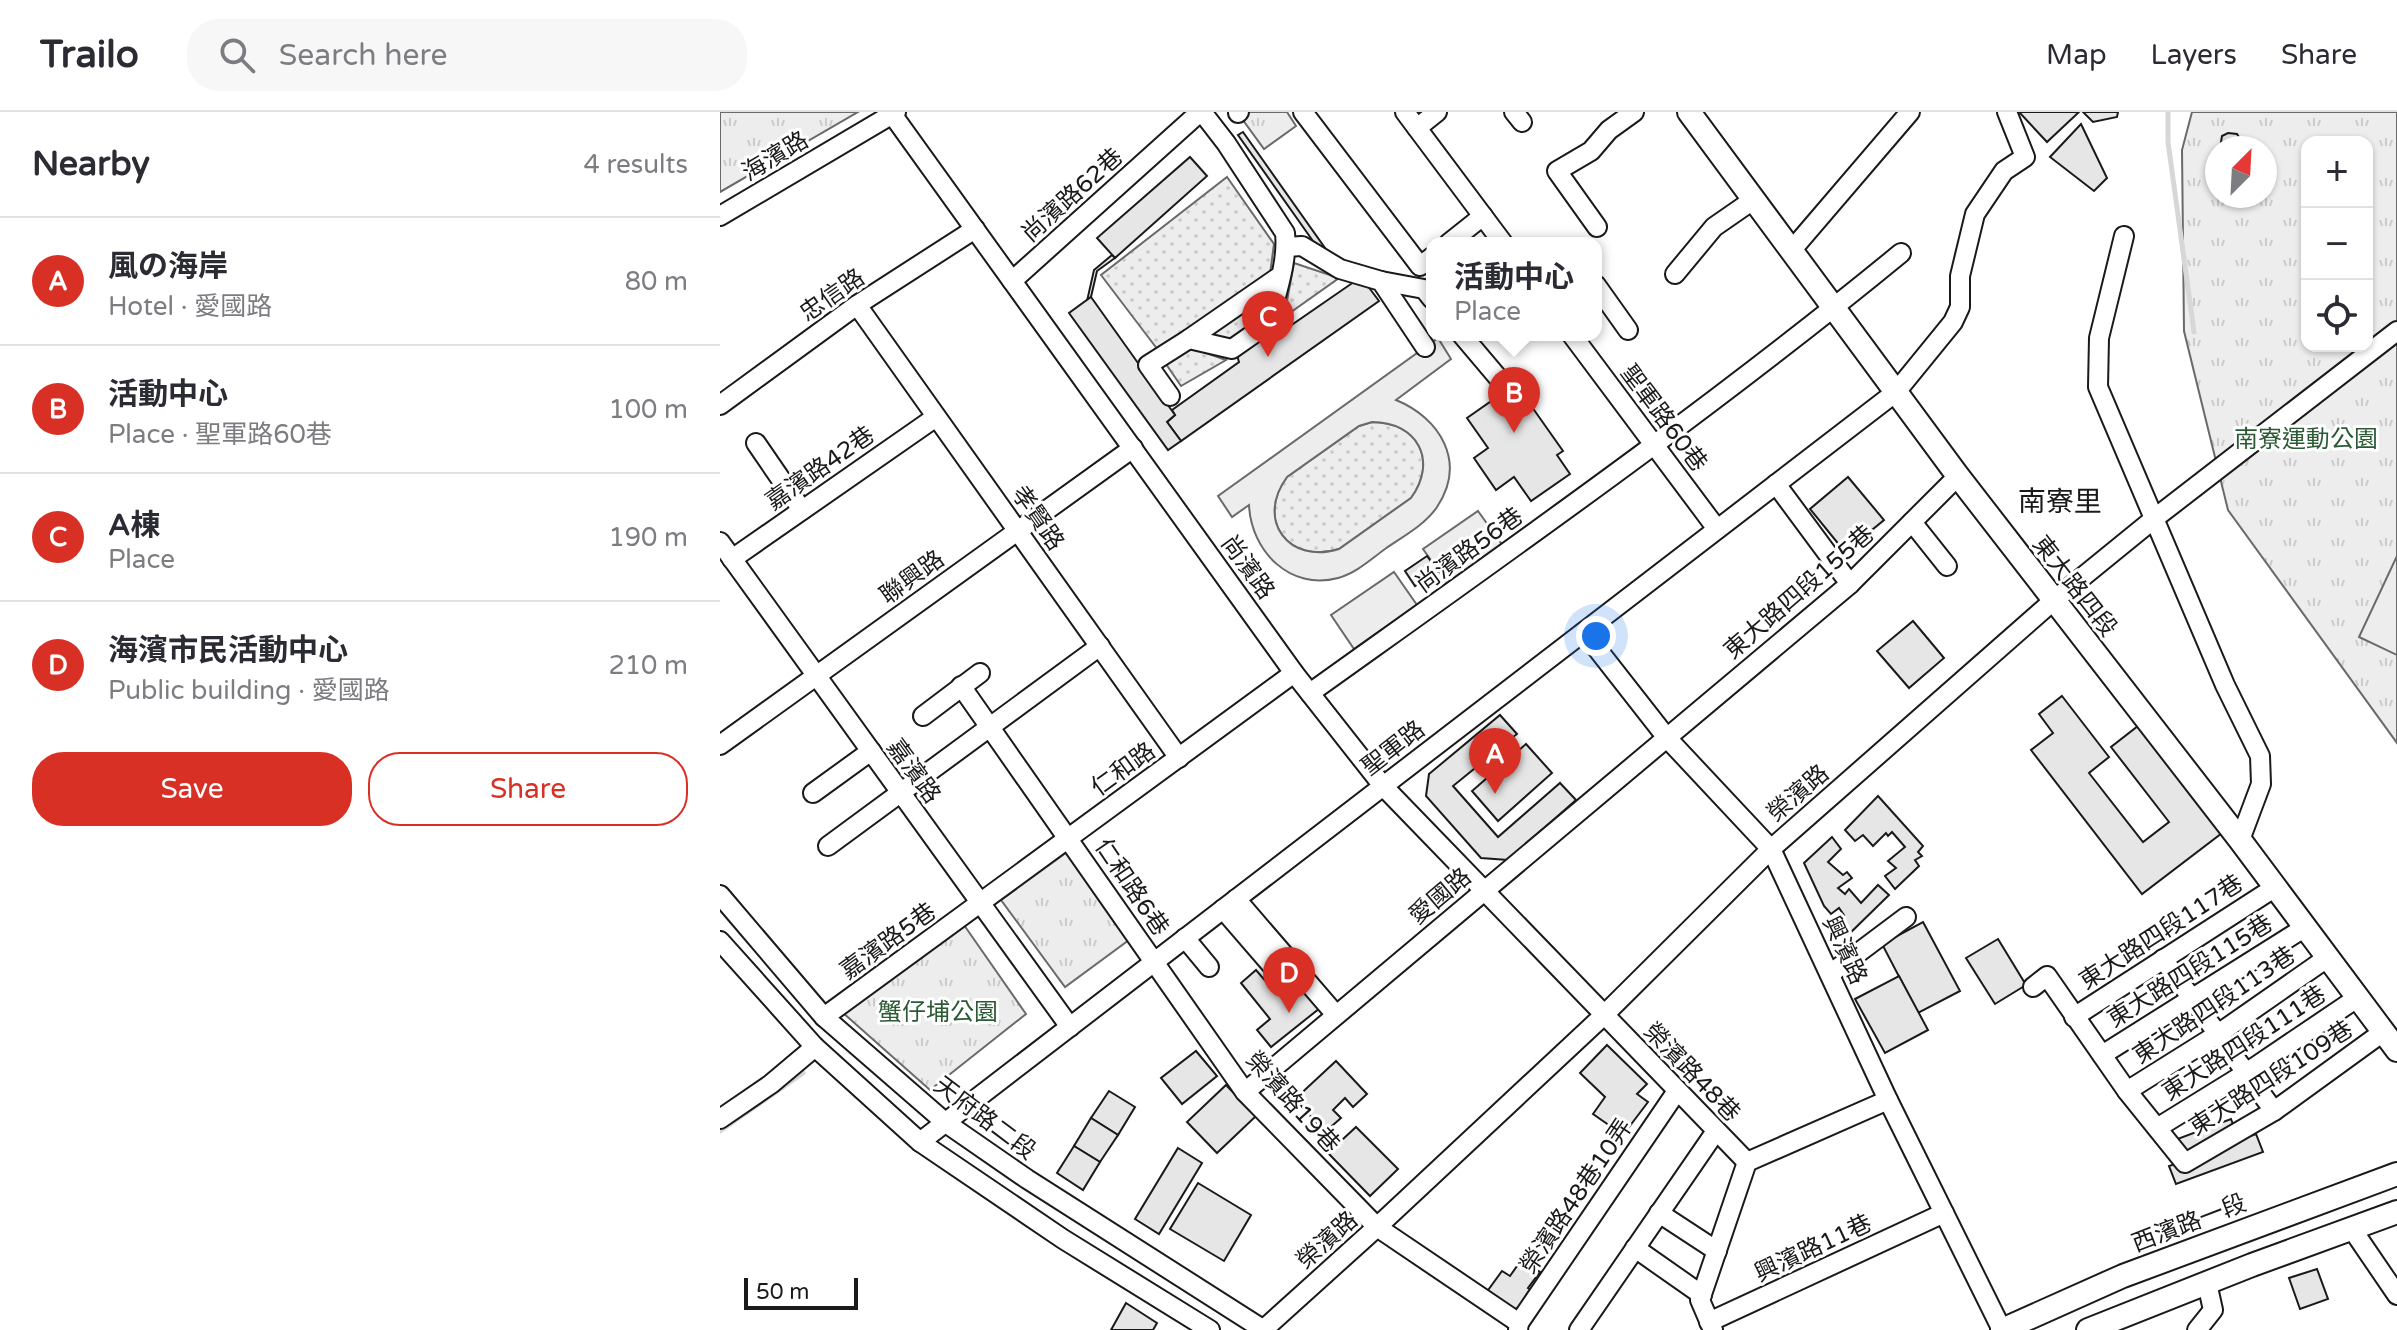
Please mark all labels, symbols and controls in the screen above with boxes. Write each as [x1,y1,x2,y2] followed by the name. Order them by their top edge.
[187,19,747,91] search box
[40,32,139,78] text: Trailo
[215,33,259,77] icon: search
[279,37,448,74] text: Search here
[2046,38,2107,72] text: Map
[2151,38,2237,72] text: Layers
[2281,38,2357,72] text: Share
[737,125,814,187] street label: 海濱路
[2205,136,2277,208] north arrow
[2301,136,2373,352] map controls
[2301,136,2373,208] button: +
[1016,142,1129,248] street label: 尚濱路62巷
[32,144,150,185] text: Nearby
[583,149,688,180] text: 4 results
[2301,208,2373,280] button: −
[1426,237,1602,341] popup
[108,248,228,285] text: 風の海岸
[1454,259,1574,296] text: 活動中心
[794,263,870,328] street label: 忠信路
[48,266,68,297] text: A
[625,266,688,297] text: 80 m
[2301,280,2373,352] button: locate
[108,291,272,322] text: Hotel · 愛國路
[1242,291,1294,357] pin: C
[1454,296,1521,327] text: Place
[1614,359,1713,477] street label: 聖軍路60巷
[1488,367,1540,433] pin: B
[108,376,228,413] text: 活動中心
[49,394,67,425] text: B
[608,394,688,425] text: 100 m
[108,419,332,450] text: Place · 聖軍路60巷
[760,420,880,516] street label: 嘉濱路42巷
[2234,425,2378,454] park label: 南寮運動公園
[1005,480,1070,556] street label: 孝賢路
[2018,485,2102,519] district label: 南寮里
[1410,502,1529,599] street label: 尚濱路56巷
[108,507,160,544] text: A棟
[1718,519,1880,665] street label: 東大路四段155巷
[49,522,67,553] text: C
[608,522,688,553] text: 190 m
[1215,530,1280,605] street label: 尚濱路
[2026,530,2123,643] street label: 東大路四段
[108,544,175,575] text: Place
[875,545,950,610] street label: 聯興路
[1576,616,1616,656] your location
[108,632,348,669] text: 海濱市民活動中心
[48,650,68,681] text: D
[608,650,688,681] text: 210 m
[108,675,390,706] text: Public building · 愛國路
[1356,715,1431,782] street label: 聖軍路
[1469,728,1521,794] pin: A
[881,734,946,809] street label: 嘉濱路
[1086,737,1161,802] street label: 仁和路
[32,752,352,826] button: Save
[368,752,688,826] button: Share
[1762,759,1835,828] street label: 榮濱路
[1089,833,1175,941] street label: 仁和路6巷
[1403,862,1477,931] street label: 愛國路
[2074,869,2249,996] street label: 東大路四段117巷
[835,897,942,986] street label: 嘉濱路5巷
[2102,909,2278,1034] street label: 東大路四段115巷
[1816,911,1873,989] street label: 興濱路
[2128,940,2301,1070] street label: 東大路四段113巷
[1263,947,1315,1013] pin: D
[2157,980,2332,1107] street label: 東大路四段111巷
[878,998,998,1027] park label: 蟹仔埔公園
[2184,1015,2359,1142] street label: 東大路四段109巷
[1637,1017,1746,1128] street label: 榮濱路48巷
[1240,1046,1346,1159] street label: 榮濱路19巷
[928,1071,1041,1166] street label: 天府路二段
[1514,1113,1639,1279] street label: 榮濱路48巷10弄
[2128,1188,2250,1259] street label: 西濱路一段
[1291,1206,1364,1275] street label: 榮濱路
[1750,1209,1877,1288] street label: 興濱路11巷
[744,1274,858,1310] scale bar
[756,1279,810,1305] text: 50 m

